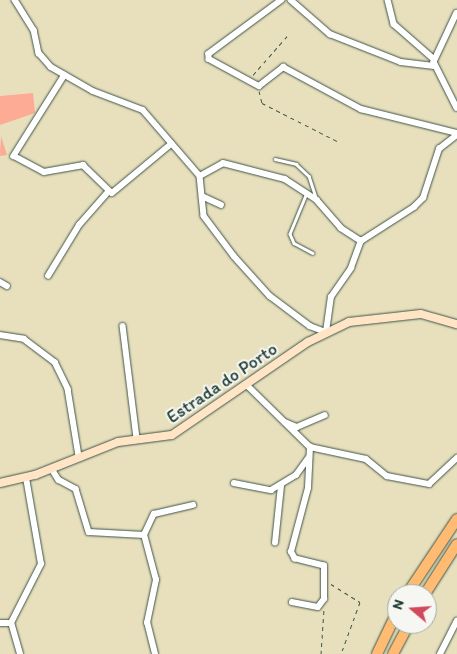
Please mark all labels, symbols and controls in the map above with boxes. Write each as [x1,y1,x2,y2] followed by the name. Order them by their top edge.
[162,338,282,428] street label: Estrada do Porto
[387,584,437,634] north arrow
[389,597,408,612] text: N

